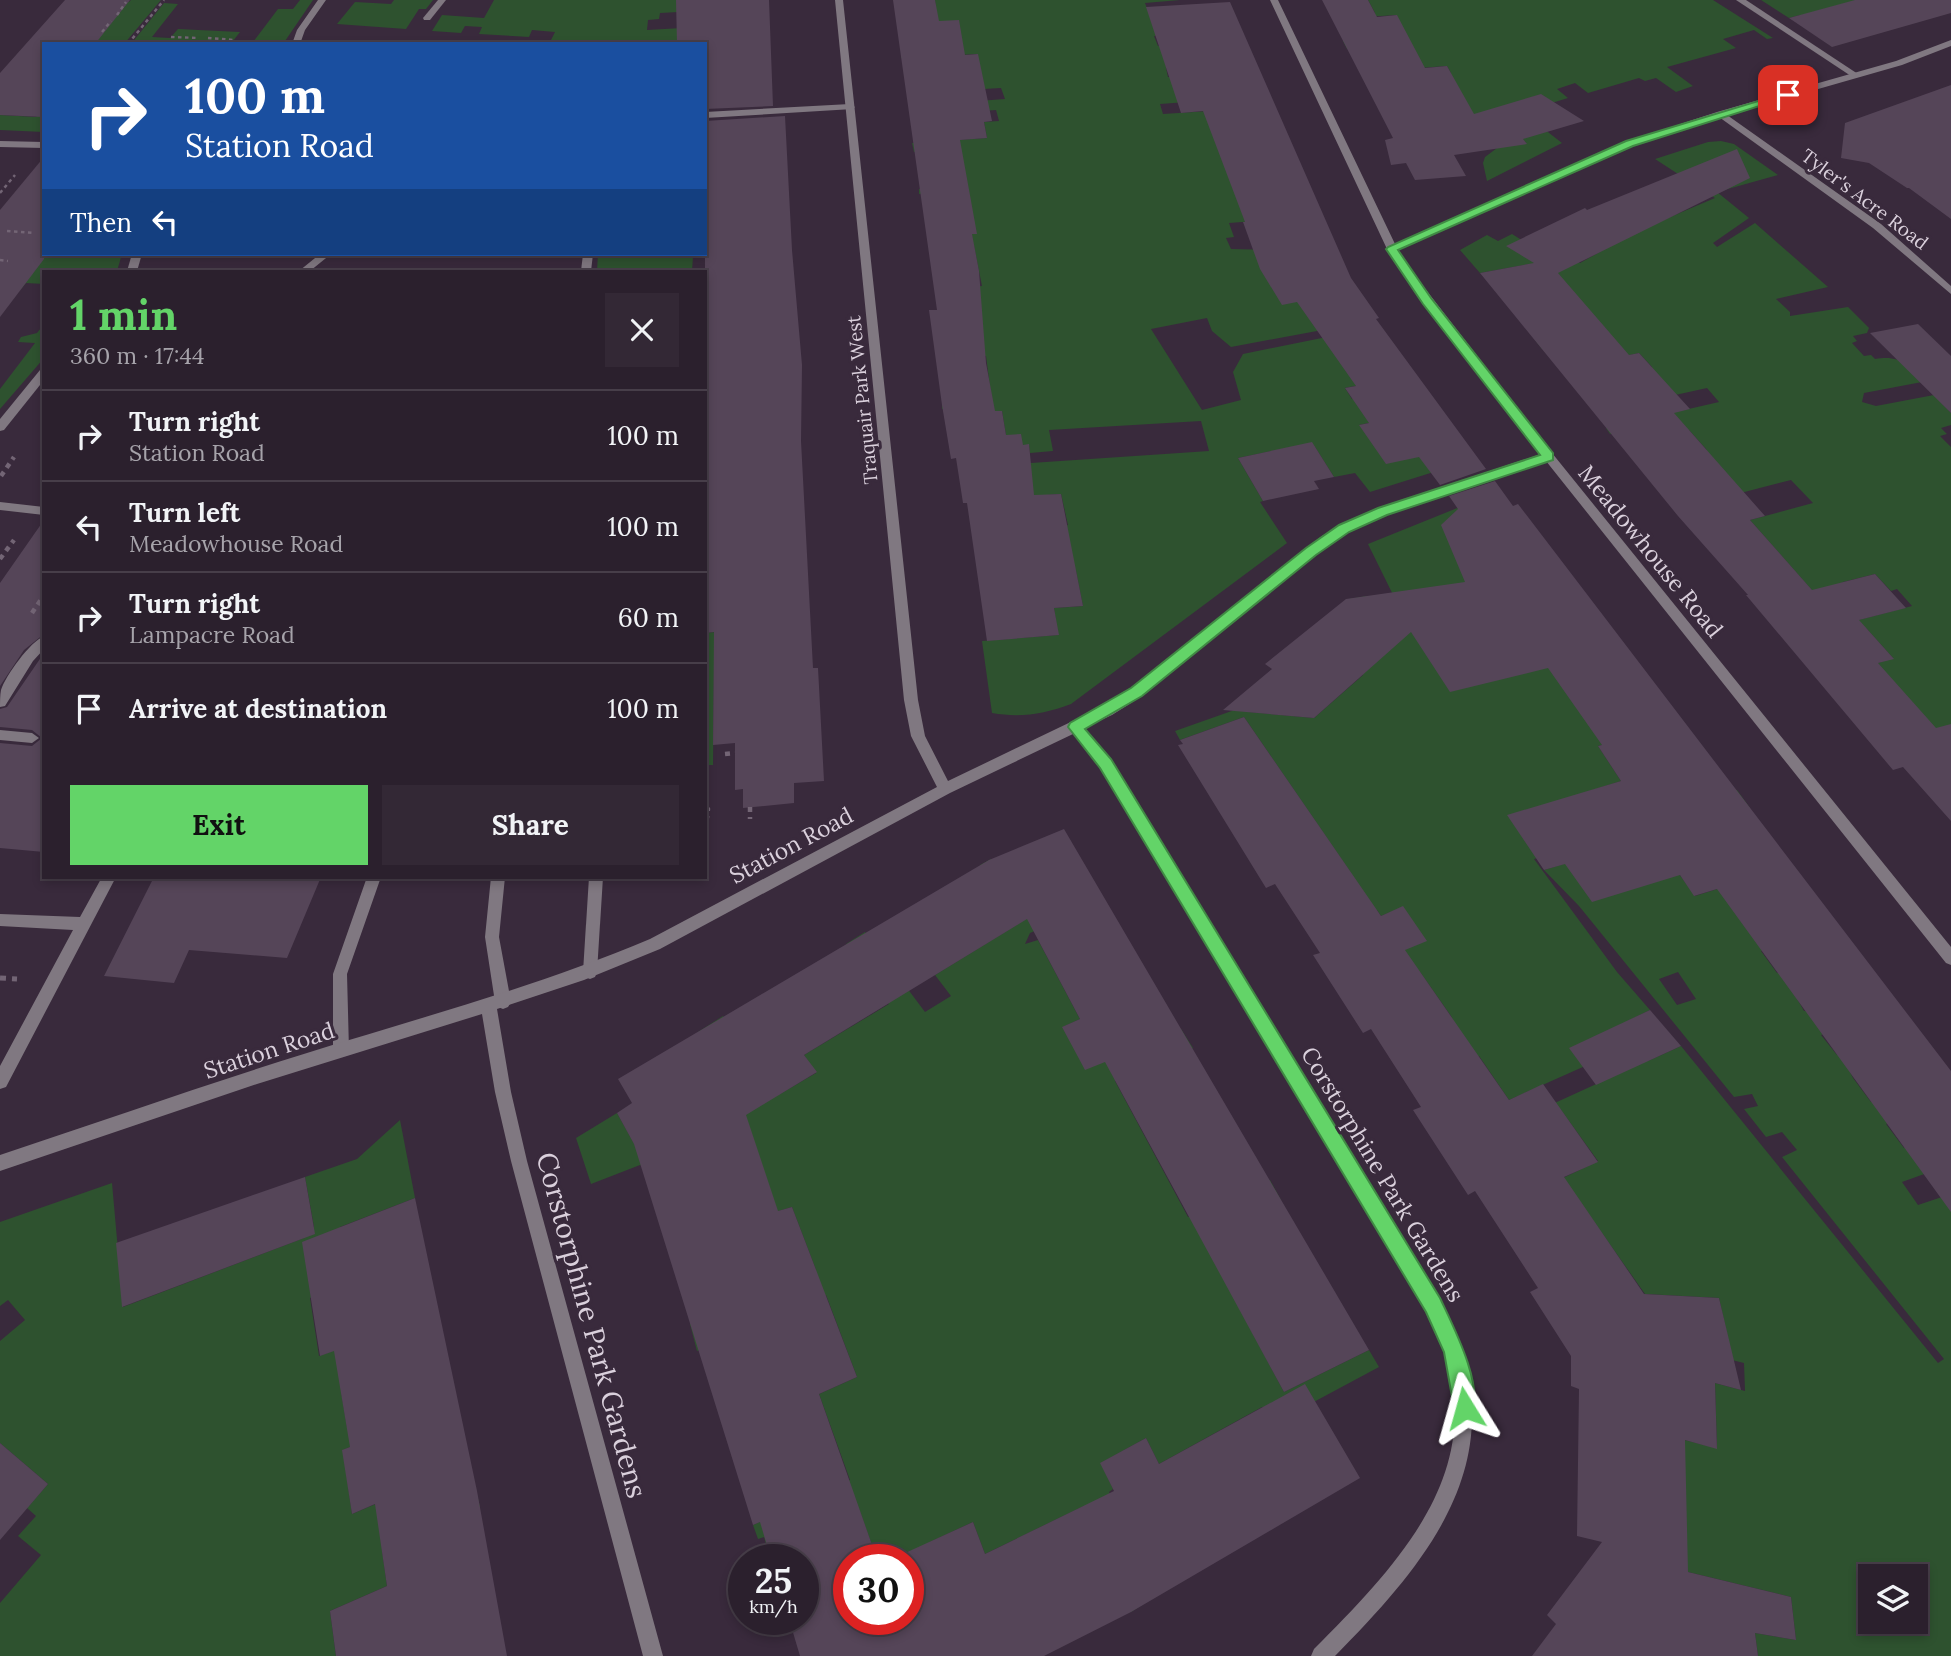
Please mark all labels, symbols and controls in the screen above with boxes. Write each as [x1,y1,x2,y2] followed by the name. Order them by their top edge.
[185,64,325,126] text: 100 m
[1758,65,1818,125] pin
[70,70,161,161] icon: right
[1769,76,1807,114] icon: arrive
[185,125,374,166] text: Station Road
[1797,143,1933,255] street label: Tyler's Acre Road
[146,203,184,241] icon: left
[70,206,132,239] text: Then
[70,288,177,342] text: 1 min
[605,293,679,367] button: close
[841,314,883,486] street label: Traquair Park West
[70,341,205,370] text: 360 m · 17:44
[129,405,260,438] text: Turn right
[70,417,108,455] icon: right
[607,419,679,452] text: 100 m
[129,438,265,467] text: Station Road
[1572,459,1730,644] street label: Meadowhouse Road
[129,496,240,529] text: Turn left
[70,508,108,546] icon: left
[607,510,679,543] text: 100 m
[129,529,343,558] text: Meadowhouse Road
[129,587,260,620] text: Turn right
[70,599,108,637] icon: right
[618,601,679,634] text: 60 m
[129,620,295,649] text: Lampacre Road
[70,690,108,728] icon: arrive
[129,692,387,725] text: Arrive at destination
[607,692,679,725] text: 100 m
[70,785,368,865] button: Exit
[382,785,679,865] button: Share
[724,800,858,890] street label: Station Road
[200,1015,338,1085] street label: Station Road
[1295,1041,1471,1307] street label: Corstorphine Park Gardens
[528,1148,656,1502] street label: Corstorphine Park Gardens
[1428,1371,1502,1445] position arrow
[833,1544,924,1635] speed limit sign: 30
[755,1558,792,1603] text: 25
[1858,1564,1928,1634] map controls
[1858,1564,1928,1634] button: layers
[749,1595,798,1618] text: km/h

